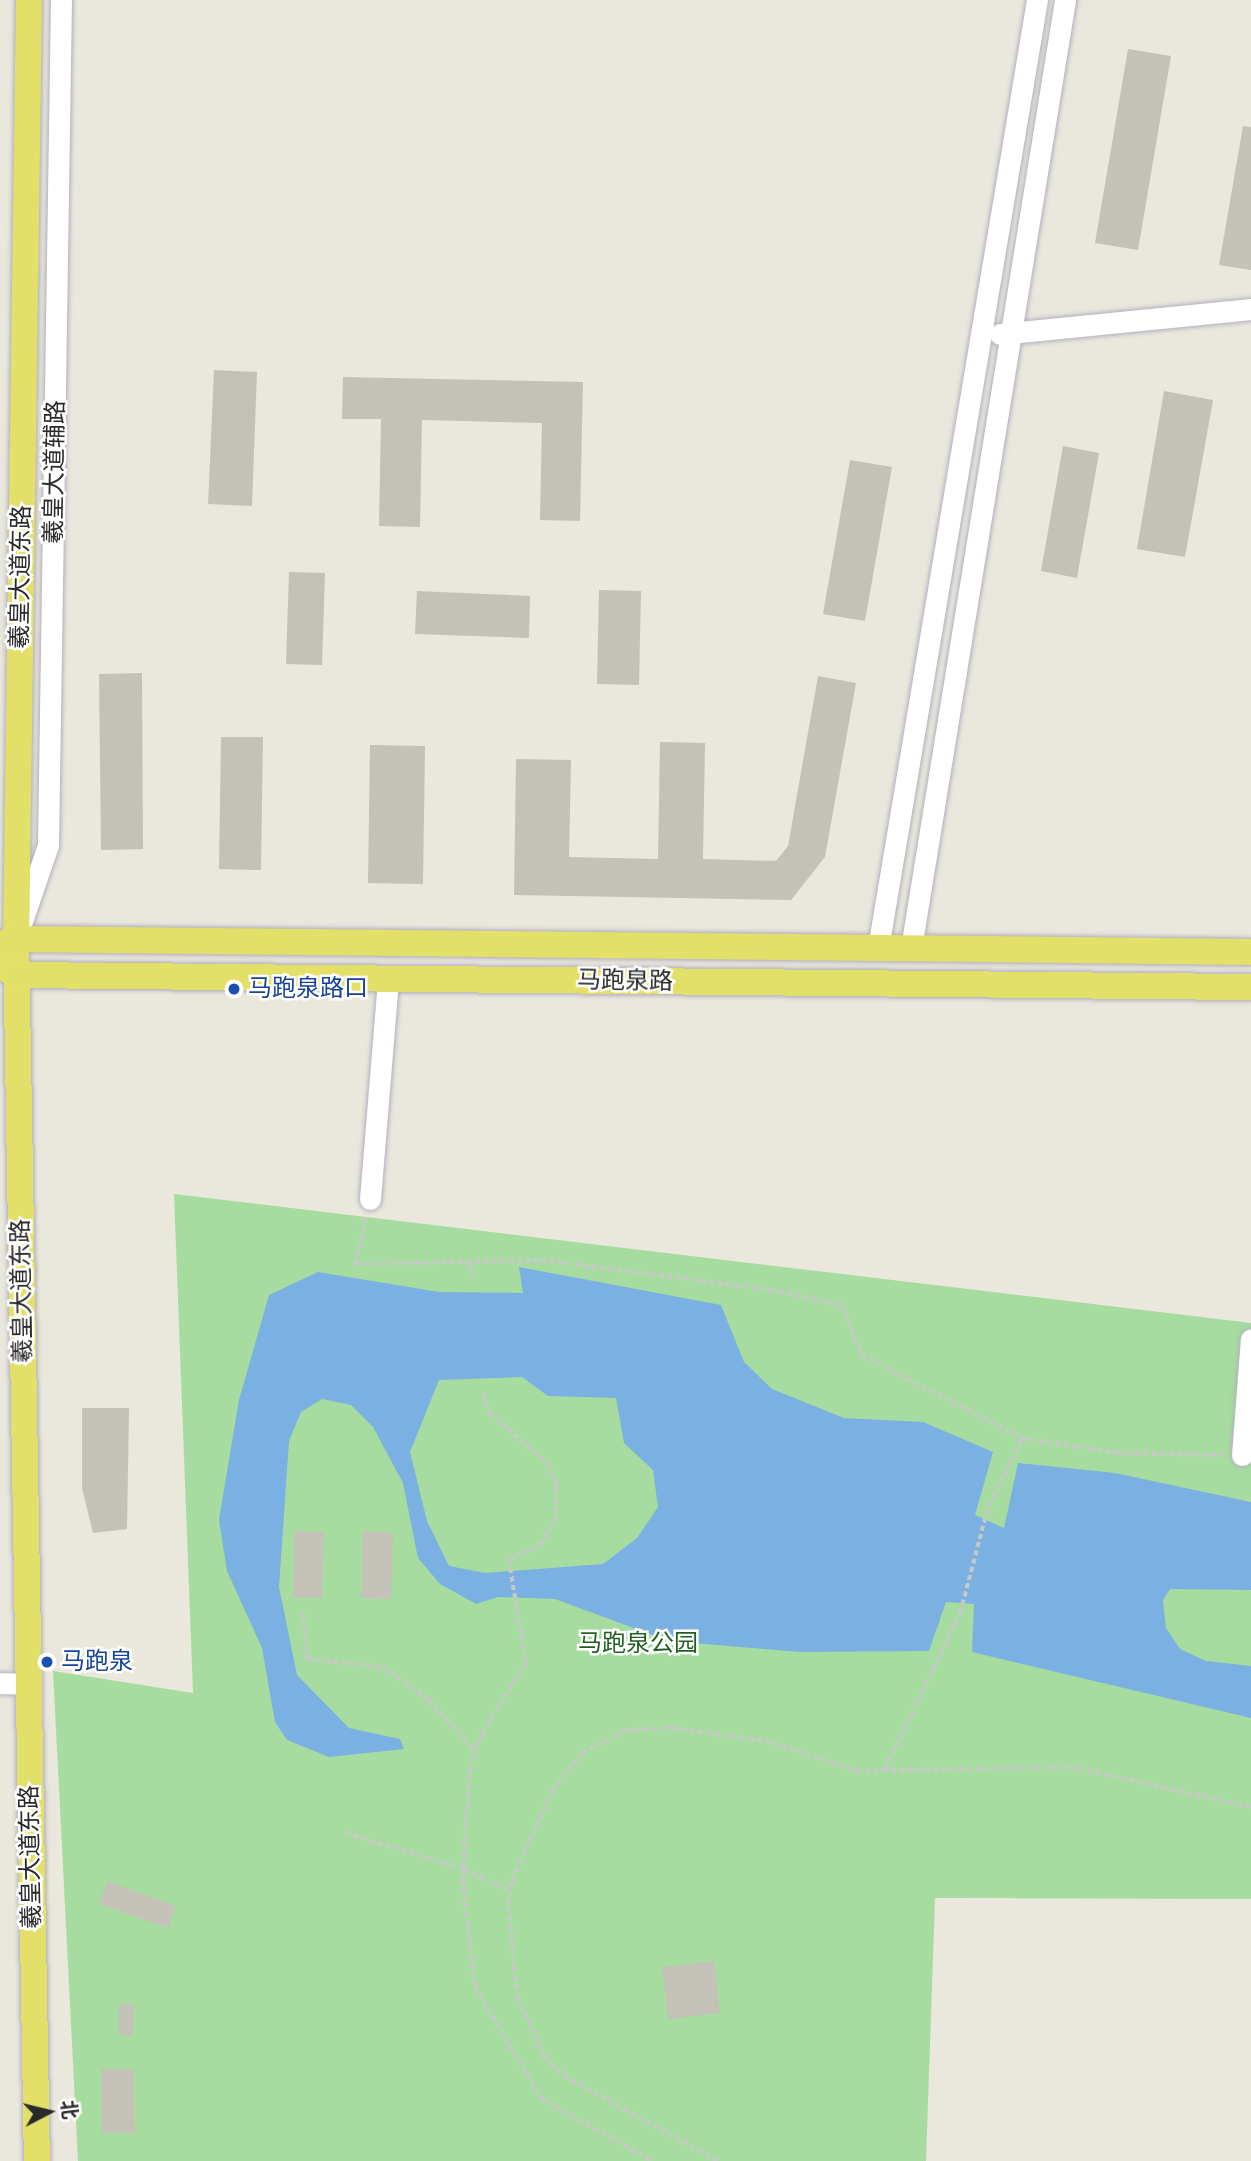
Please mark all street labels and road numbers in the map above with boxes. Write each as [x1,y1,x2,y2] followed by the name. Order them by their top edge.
[39,400,71,544] street label: 羲皇大道辅路
[5,505,37,649] street label: 羲皇大道东路
[577,966,673,996] street label: 马跑泉路
[6,1219,38,1363] street label: 羲皇大道东路
[15,1785,47,1929] street label: 羲皇大道东路

